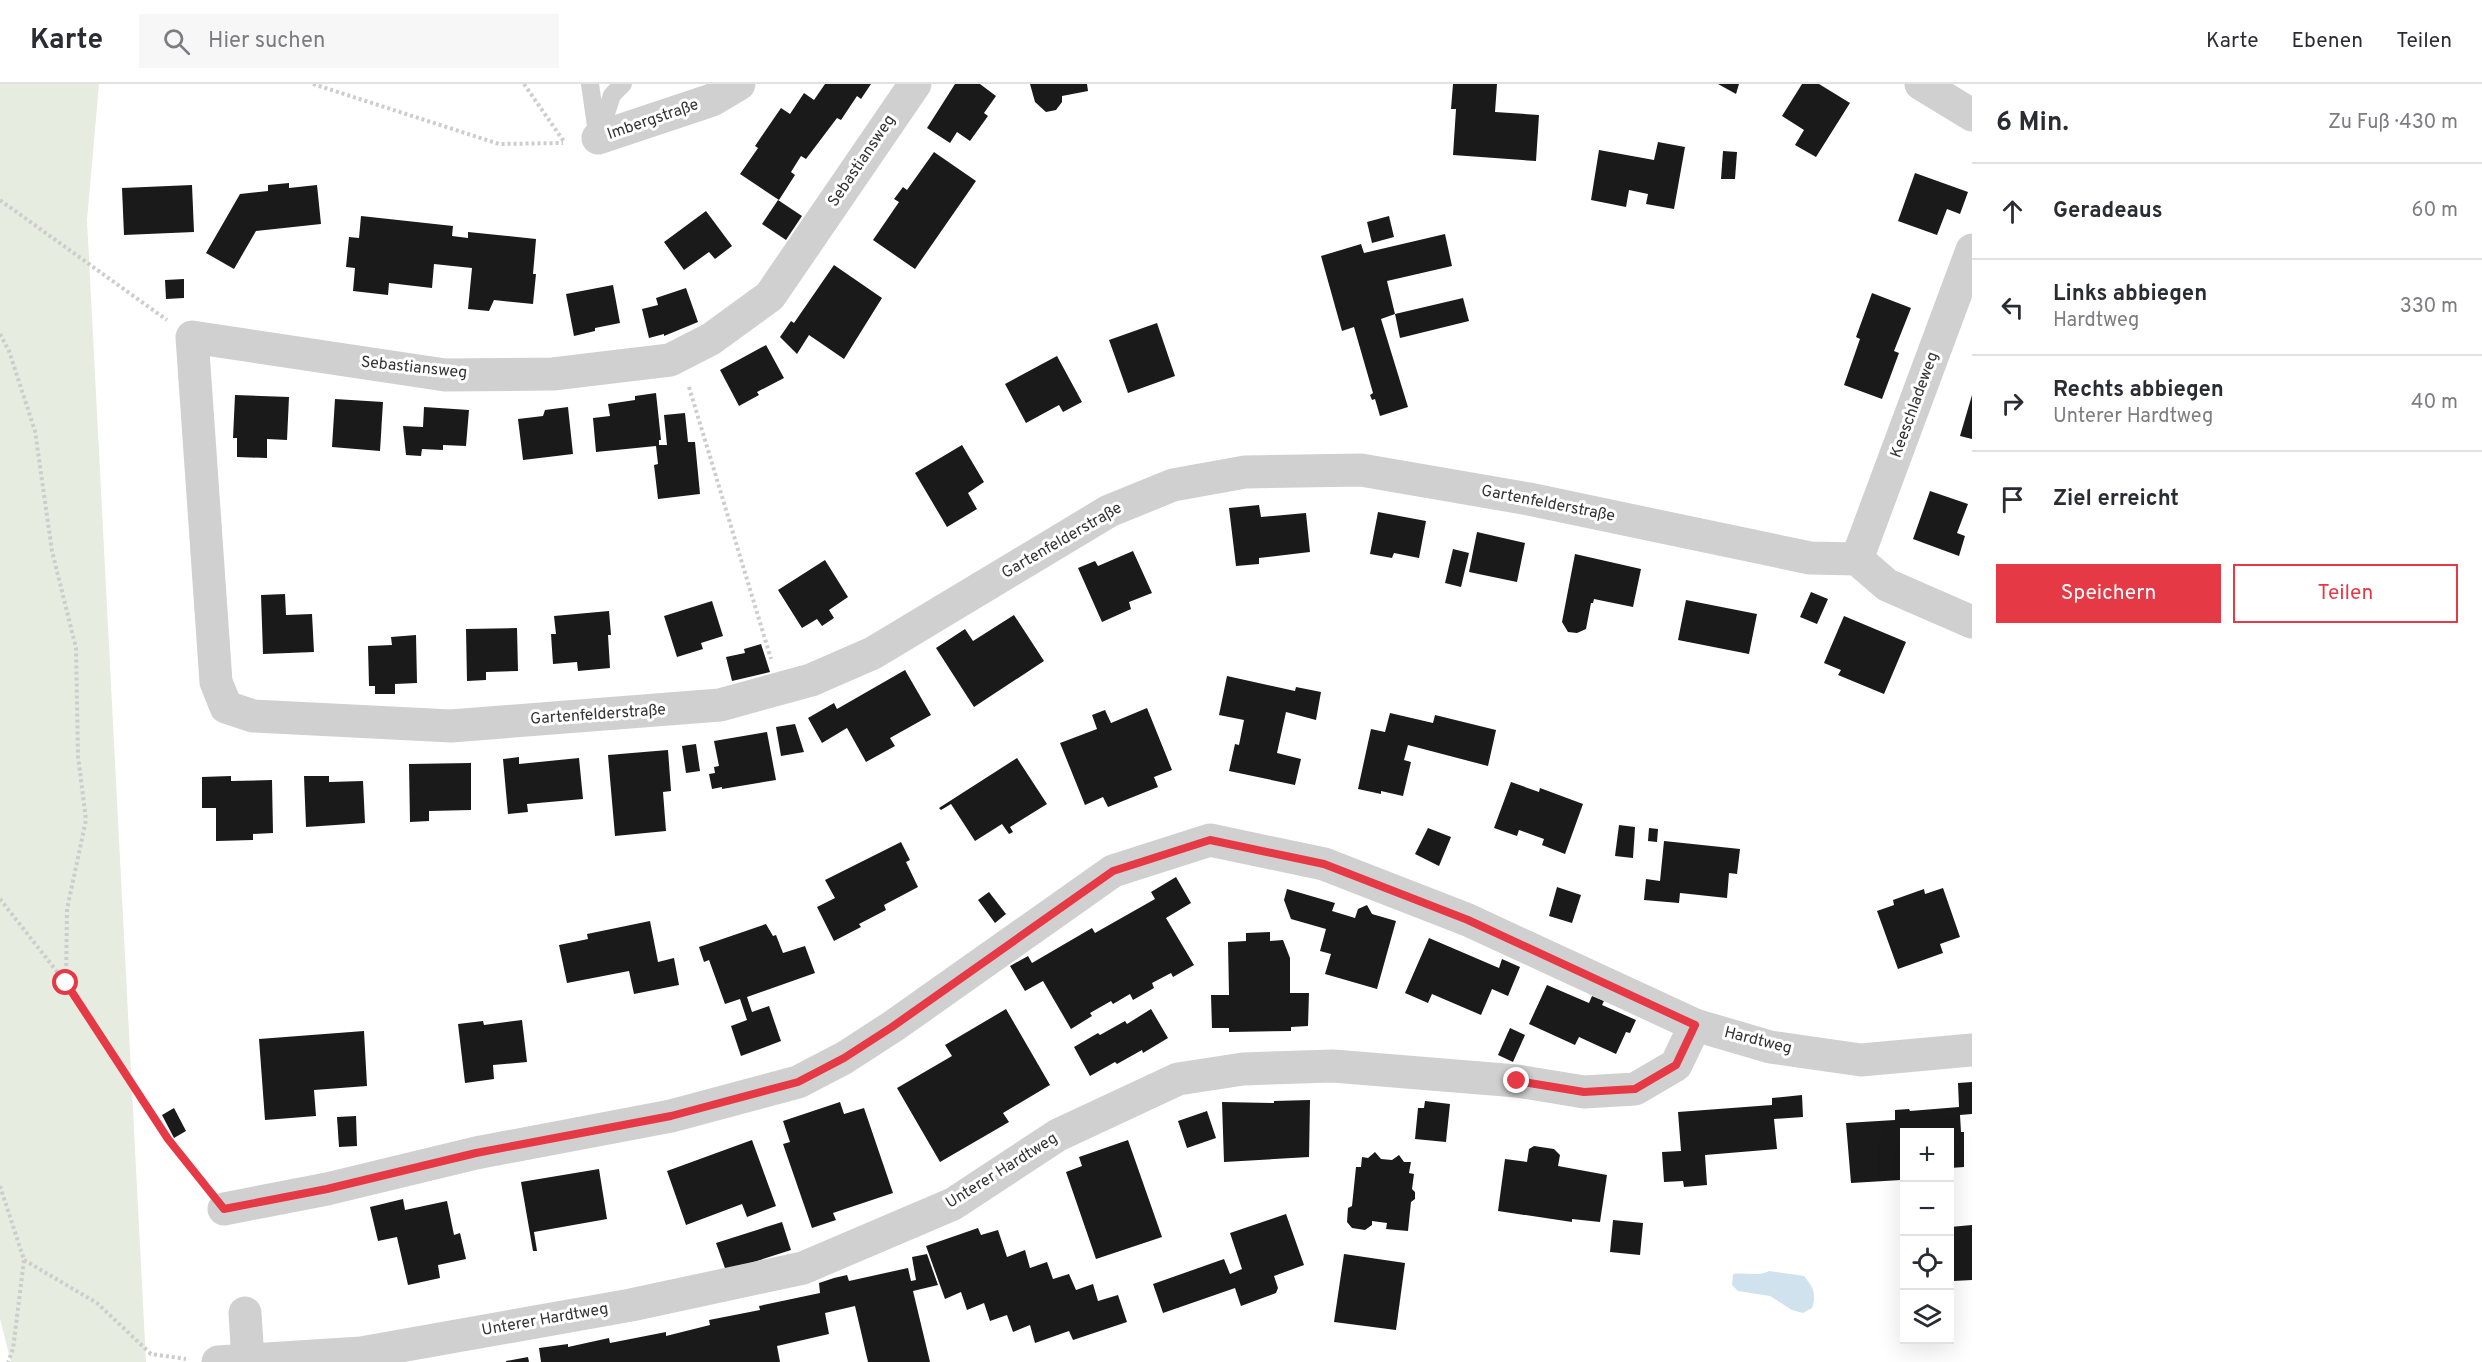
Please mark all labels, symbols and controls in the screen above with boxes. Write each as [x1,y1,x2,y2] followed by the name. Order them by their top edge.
[139,14,559,68] search box
[30,23,103,59] text: Karte
[160,25,193,58] icon: search
[208,28,325,55] text: Hier suchen
[2206,28,2258,55] text: Karte
[2291,28,2363,55] text: Ebenen
[2396,28,2452,55] text: Teilen
[605,95,701,145] street label: Imbergstraße
[1996,107,2069,140] text: 6 Min.
[2328,110,2458,136] text: Zu Fuß · 430 m
[824,111,900,211] street label: Sebastiansweg
[1996,195,2029,228] icon: ahead
[2053,198,2163,225] text: Geradeaus
[2412,198,2458,224] text: 60 m
[2053,281,2207,308] text: Links abbiegen
[1996,291,2029,324] icon: left
[2400,294,2458,320] text: 330 m
[2053,308,2139,334] text: Hardtweg
[1887,349,1943,461] street label: Keeschladeweg
[360,352,468,384] street label: Sebastiansweg
[2053,377,2224,404] text: Rechts abbiegen
[1996,387,2029,420] icon: right
[2411,390,2458,416] text: 40 m
[2053,404,2213,430] text: Unterer Hardtweg
[1479,481,1617,527] street label: Gartenfelderstraße
[1996,483,2029,516] icon: arrive
[2053,486,2179,513] text: Ziel erreicht
[998,498,1126,584] street label: Gartenfelderstraße
[1996,564,2221,623] button: Speichern
[2233,564,2458,623] button: Teilen
[530,700,666,730] street label: Gartenfelderstraße
[52,969,78,995] route start
[1722,1023,1794,1059] street label: Hardtweg
[1503,1067,1529,1093] route end
[1900,1128,1954,1344] map controls
[1900,1128,1954,1182] button: +
[942,1129,1062,1213] street label: Unterer Hardtweg
[1900,1182,1954,1236] button: −
[1900,1236,1954,1290] button: locate
[1900,1290,1954,1344] button: layers
[480,1299,610,1341] street label: Unterer Hardtweg

